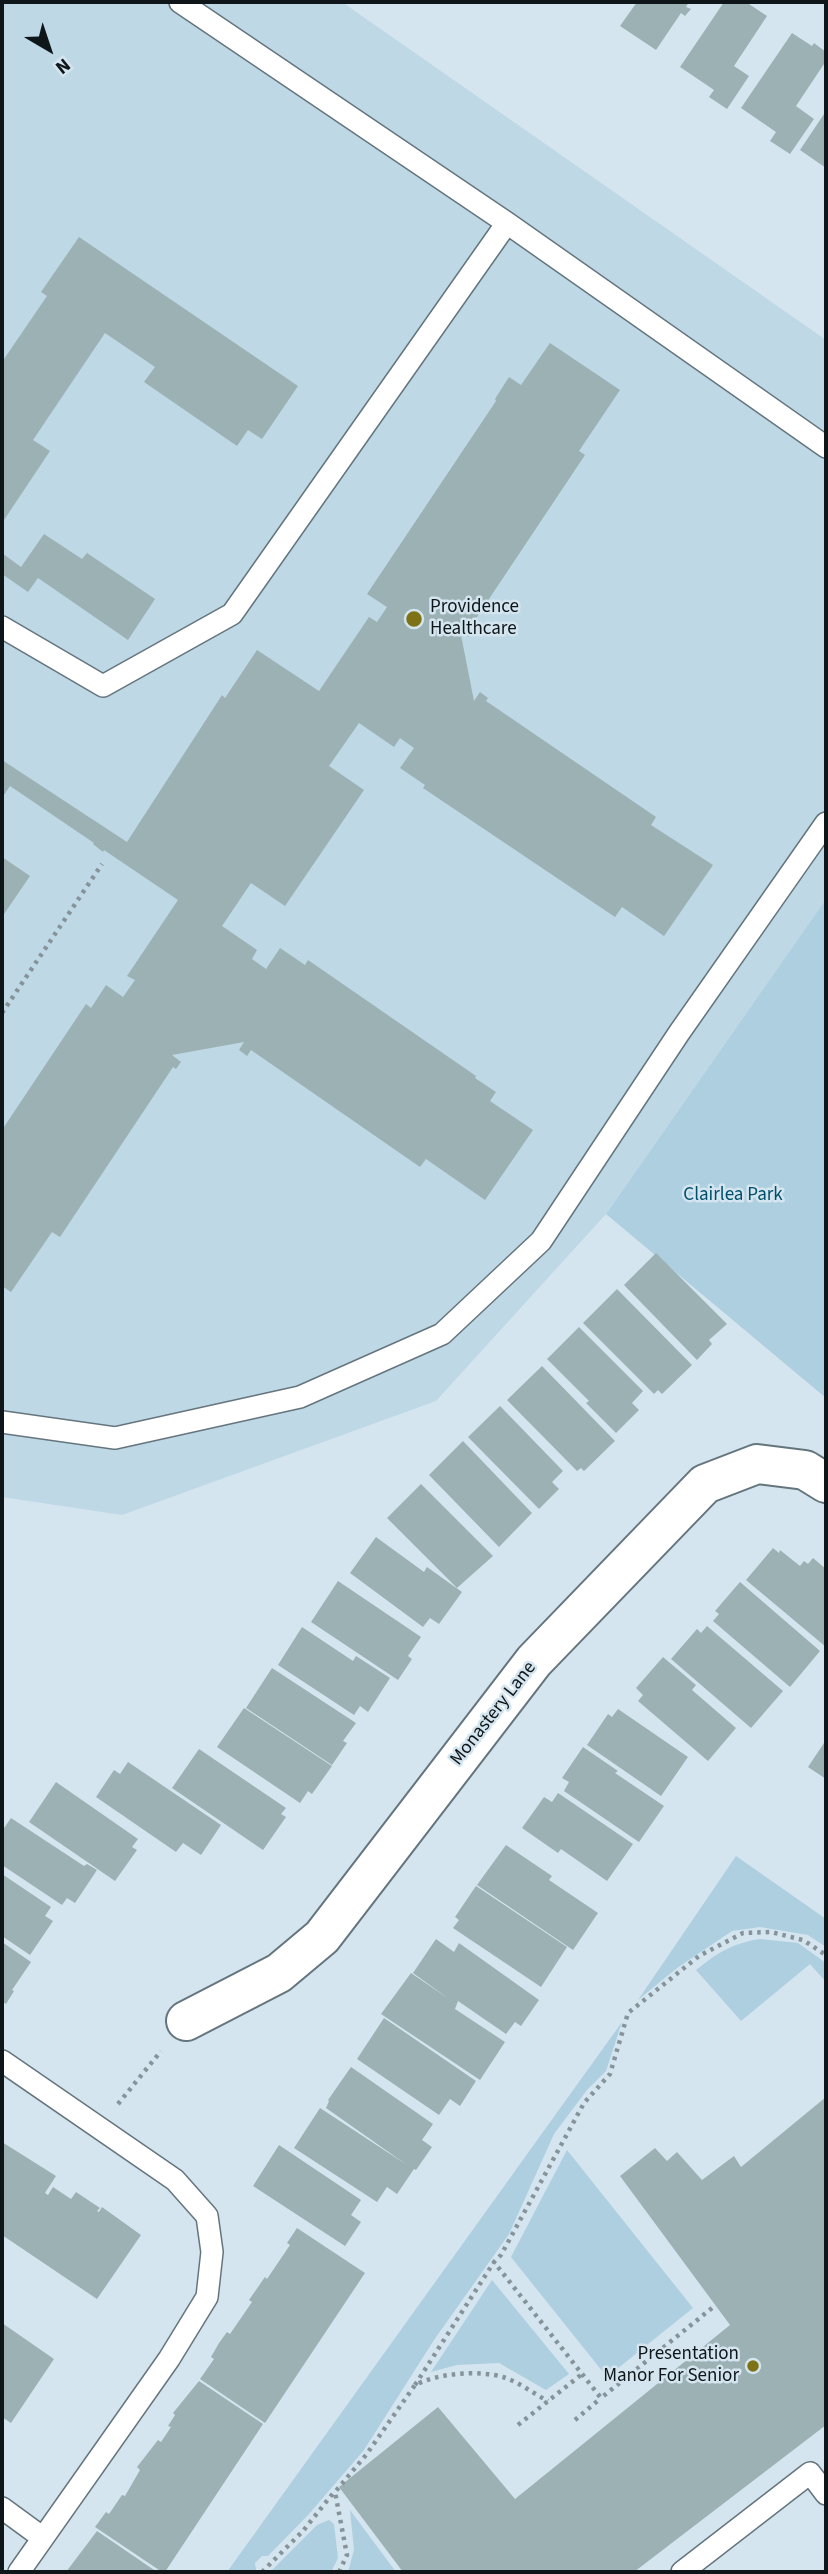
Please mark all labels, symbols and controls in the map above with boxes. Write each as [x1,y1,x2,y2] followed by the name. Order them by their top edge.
[14,14,84,84] north arrow
[49,51,76,80] text: N
[430,597,519,641] place label: Providence Healthcare
[404,609,424,629] marker: Providence Healthcare
[683,1185,783,1207] park label: Clairlea Park
[446,1657,542,1771] street label: Monastery Lane
[603,2344,739,2388] place label: Presentation Manor For Senior
[745,2358,761,2374] marker: Presentation Manor For Senior

